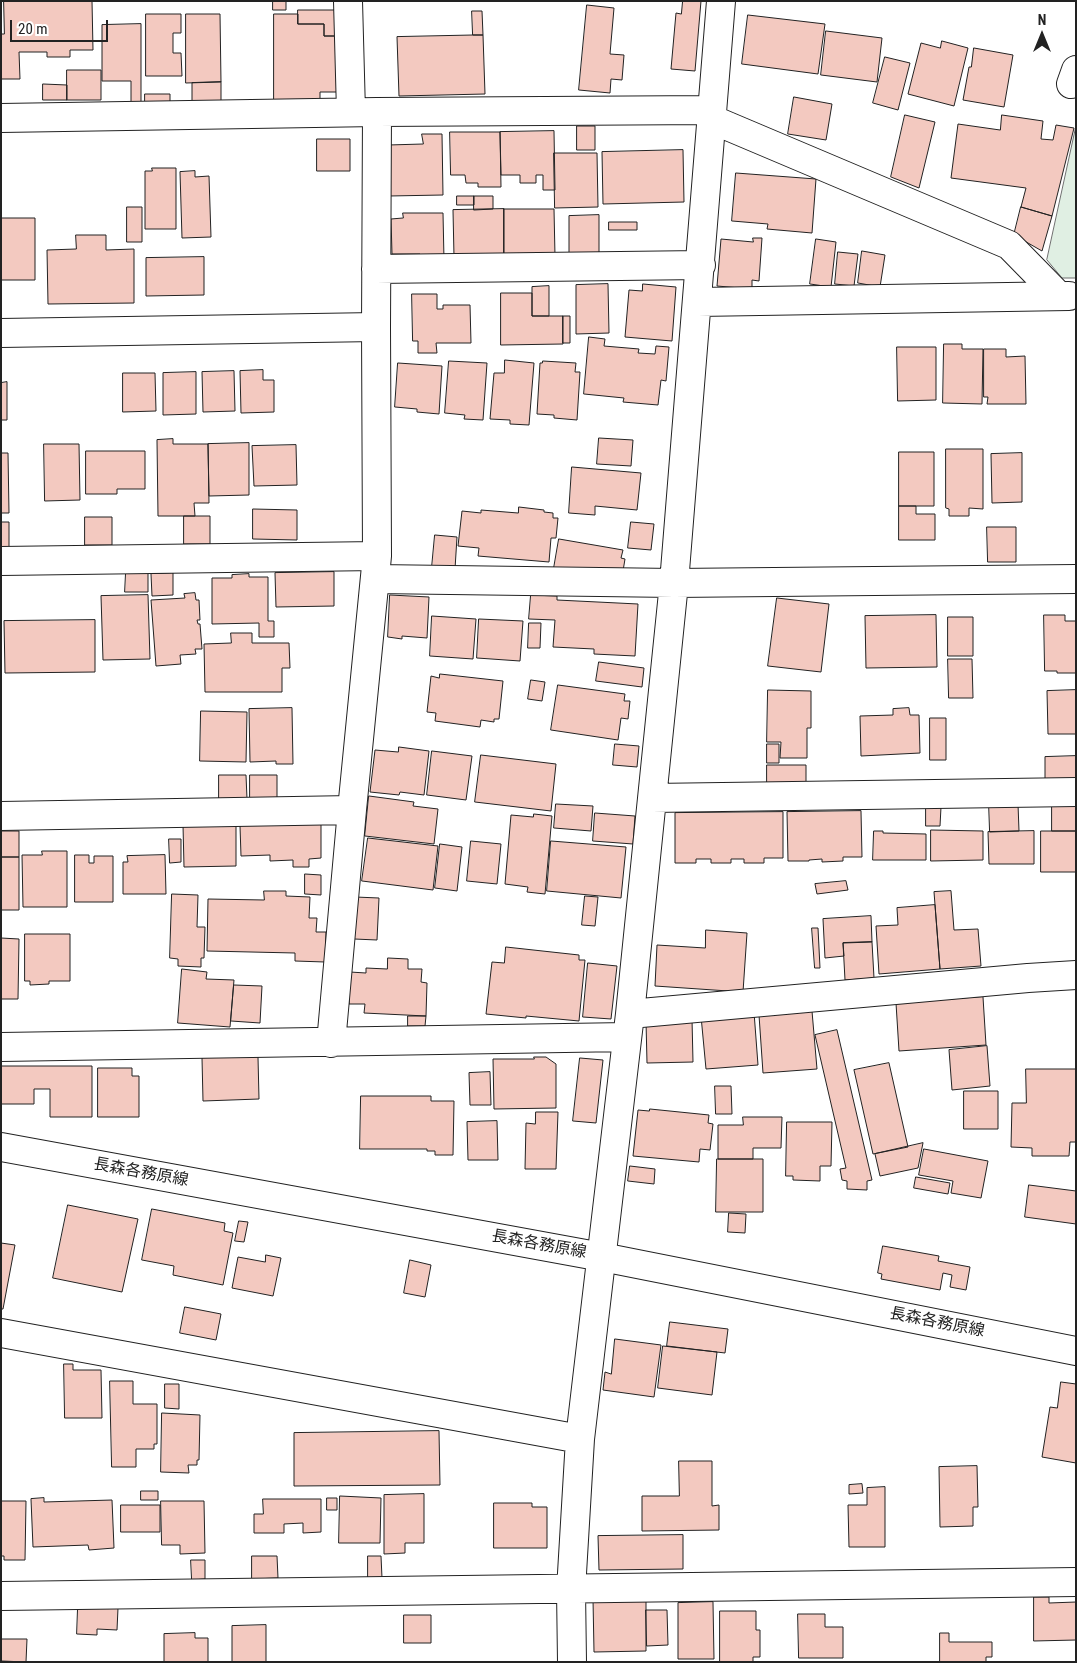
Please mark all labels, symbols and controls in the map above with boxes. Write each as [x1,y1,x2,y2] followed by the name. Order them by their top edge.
[12,10,110,42] scale bar
[1017,10,1067,60] north arrow
[1038,12,1046,28] text: N
[18,20,48,38] text: 20 m
[92,1155,190,1191] street label: 長森各務原線
[490,1227,588,1263] street label: 長森各務原線
[888,1304,986,1342] street label: 長森各務原線

